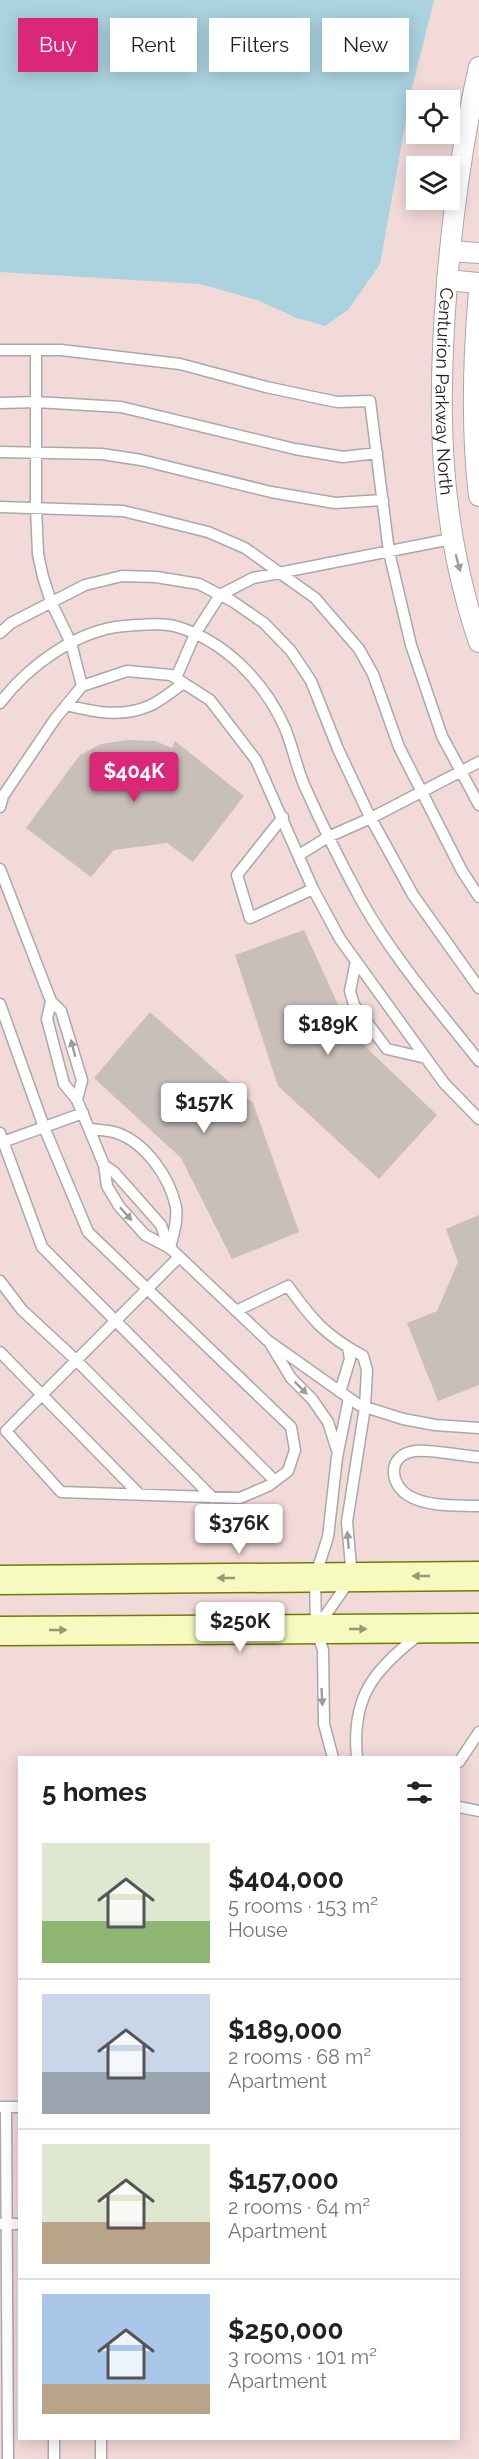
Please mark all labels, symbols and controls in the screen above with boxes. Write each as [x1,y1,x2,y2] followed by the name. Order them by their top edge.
[18,18,98,72] chip: Buy
[110,18,197,72] chip: Rent
[209,18,310,72] chip: Filters
[322,18,409,72] chip: New
[406,90,460,210] map controls
[406,90,460,144] button: locate
[406,156,460,210] button: layers
[432,287,458,496] street label: Centurion Parkway North
[453,554,463,572] one-way arrow
[92,752,176,803] pin: $404K
[103,759,165,783] text: $404K
[286,1005,370,1056] pin: $189K
[298,1012,358,1036] text: $189K
[68,1039,77,1057] one-way arrow
[162,1083,246,1134] pin: $157K
[175,1090,233,1114] text: $157K
[119,1207,133,1222] one-way arrow
[293,1380,307,1394] one-way arrow
[197,1504,281,1555] pin: $376K
[209,1511,269,1535] text: $376K
[344,1530,353,1549] one-way arrow
[411,1571,430,1581] one-way arrow
[216,1573,235,1583] one-way arrow
[198,1602,282,1653] pin: $250K
[210,1609,270,1633] text: $250K
[349,1624,368,1634] one-way arrow
[49,1625,68,1635] one-way arrow
[318,1688,327,1707] one-way arrow
[403,1776,436,1809] icon: filters
[42,1777,147,1807] text: 5 homes
[228,1864,344,1894] text: $404,000
[90,1867,162,1939] icon: home
[228,1894,378,1918] text: 5 rooms · 153 m²
[228,1918,288,1942] text: House
[228,2015,342,2045] text: $189,000
[90,2018,162,2090] icon: home
[228,2045,371,2069] text: 2 rooms · 68 m²
[228,2069,327,2093] text: Apartment
[228,2165,339,2195] text: $157,000
[90,2168,162,2240] icon: home
[228,2195,370,2219] text: 2 rooms · 64 m²
[228,2219,327,2243] text: Apartment
[228,2315,343,2345] text: $250,000
[90,2318,162,2390] icon: home
[228,2345,377,2369] text: 3 rooms · 101 m²
[228,2369,327,2393] text: Apartment

